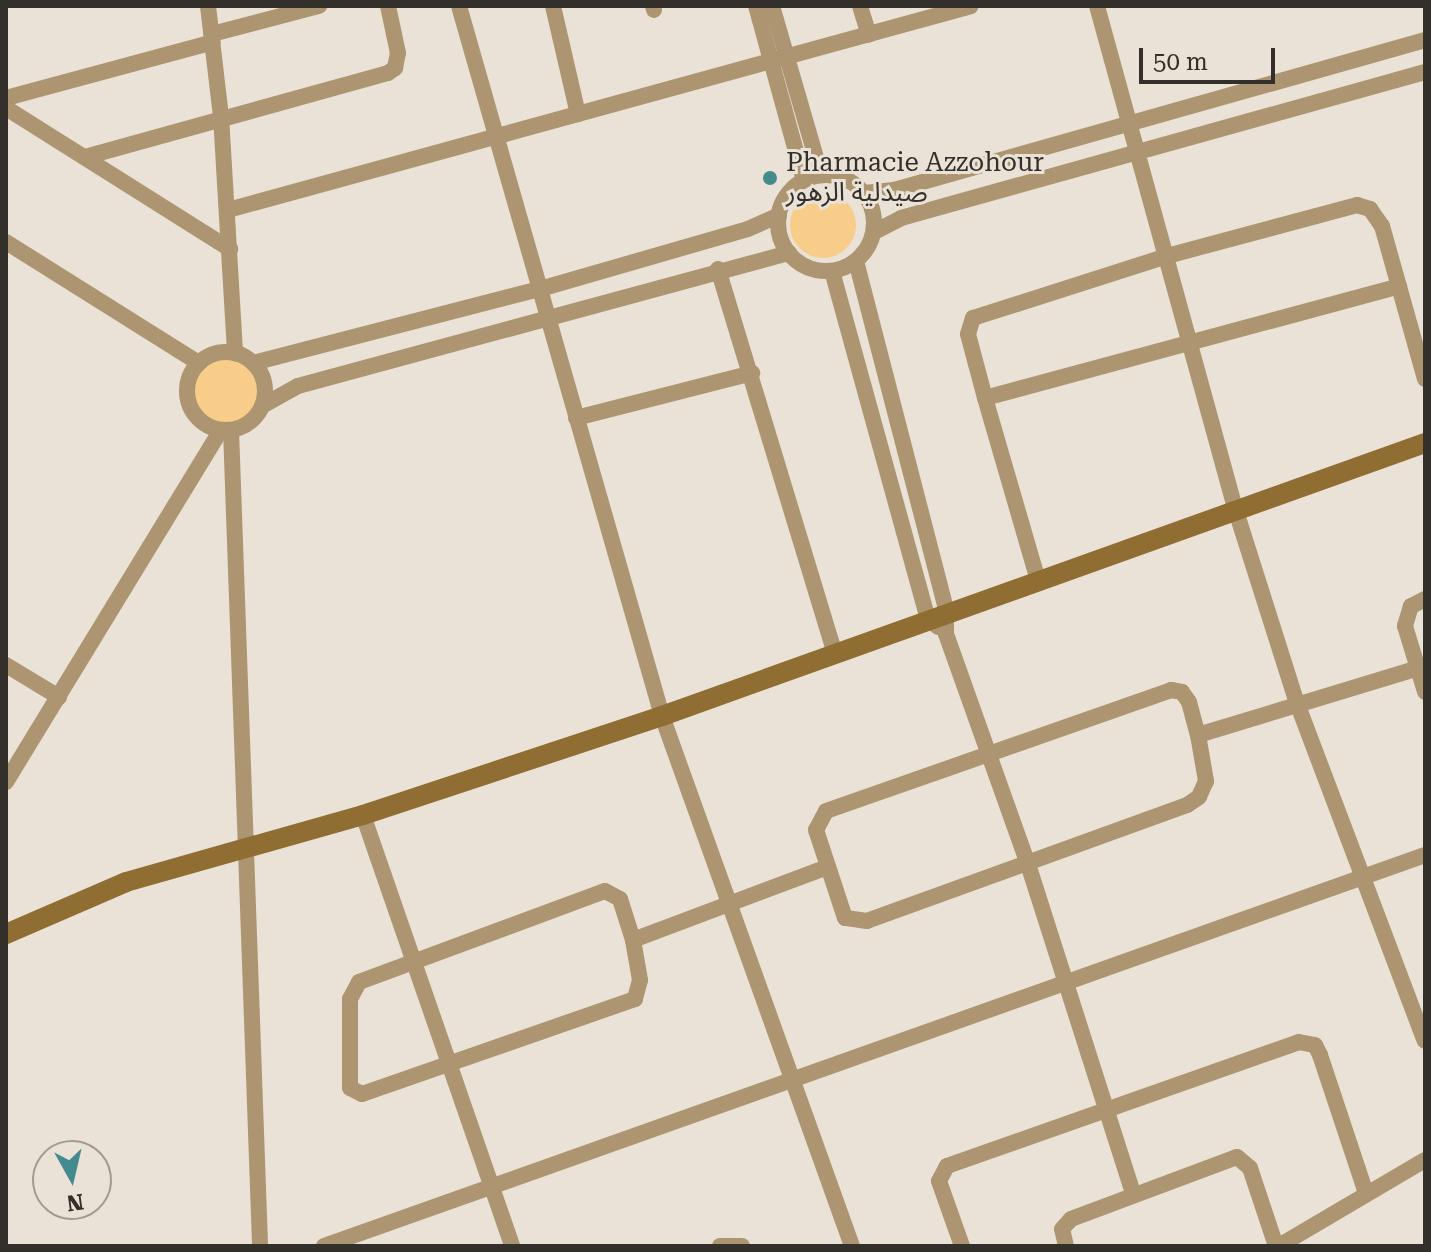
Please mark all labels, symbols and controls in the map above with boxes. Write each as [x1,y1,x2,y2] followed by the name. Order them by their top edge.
[1143,32,1279,82] scale bar
[1153,48,1208,76] text: 50 m
[786,147,1044,208] place label: Pharmacie Azzohour صيدلية الزهور
[761,169,779,187] marker: Pharmacie Azzohour صيدلية الزهور
[32,1140,112,1220] north arrow
[65,1189,85,1216] text: N

